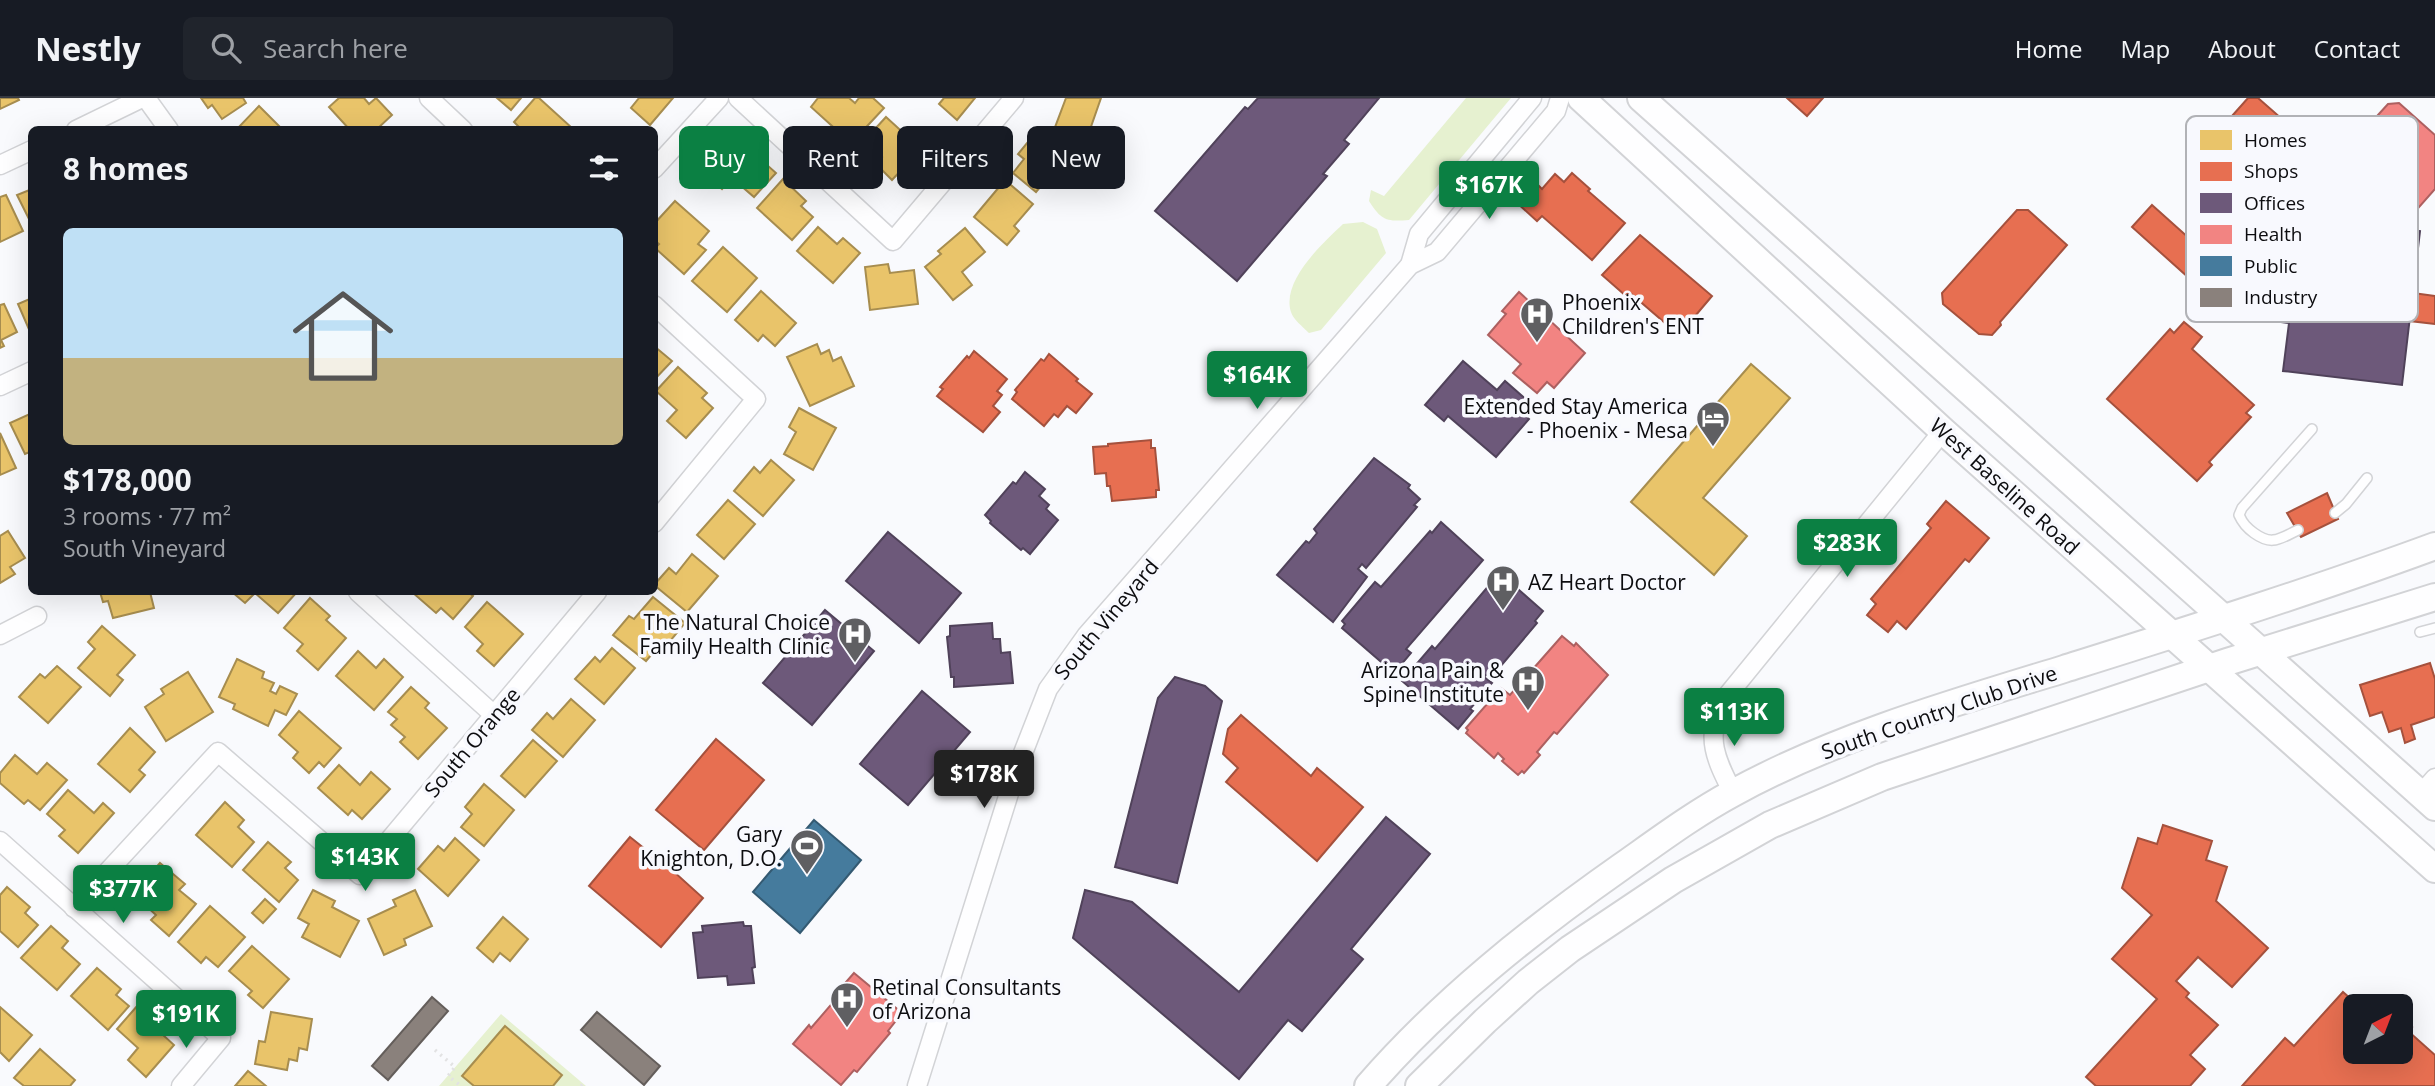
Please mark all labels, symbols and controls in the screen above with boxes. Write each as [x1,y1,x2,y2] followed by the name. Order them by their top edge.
[183,17,673,80] search box
[35,26,141,71] text: Nestly
[207,29,245,67] icon: search
[263,30,408,66] text: Search here
[2015,32,2083,65] text: Home
[2121,32,2170,65] text: Map
[2208,32,2276,65] text: About
[2314,32,2400,65] text: Contact
[2186,116,2418,322] legend
[679,126,769,189] chip: Buy
[783,126,883,189] chip: Rent
[897,126,1013,189] chip: Filters
[1027,126,1125,189] chip: New
[2244,127,2307,153] text: Homes
[63,148,188,189] text: 8 homes
[585,149,623,187] icon: filters
[2244,158,2298,184] text: Shops
[1440,162,1538,221] pin: $167K
[1455,168,1523,200] text: $167K
[2244,190,2305,216] text: Offices
[2244,221,2302,247] text: Health
[2244,253,2297,279] text: Public
[280,273,406,399] icon: home
[2244,284,2318,310] text: Industry
[1562,288,1704,340] place label: Phoenix Children's ENT
[1518,295,1556,344] hospital icon: Phoenix Children's ENT
[1208,352,1306,411] pin: $164K
[1223,358,1291,390] text: $164K
[1463,392,1688,444] place label: Extended Stay America - Phoenix - Mesa
[1694,399,1732,448] hotel icon: Extended Stay America - Phoenix - Mesa
[1924,411,2086,561] street label: West Baseline Road
[63,459,192,500] text: $178,000
[63,500,231,532] text: 3 rooms · 77 m²
[1798,519,1896,579] pin: $283K
[1813,526,1881,558] text: $283K
[63,532,226,564] text: South Vineyard
[1047,553,1165,685] street label: South Vineyard
[1484,563,1522,612] hospital icon: AZ Heart Doctor
[1528,568,1686,596] place label: AZ Heart Doctor
[639,608,830,660] place label: The Natural Choice Family Health Clinic
[836,615,874,664] hospital icon: The Natural Choice Family Health Clinic
[1361,656,1505,708] place label: Arizona Pain & Spine Institute
[1817,658,2061,766] street label: South Country Club Drive
[1509,663,1547,712] hospital icon: Arizona Pain & Spine Institute
[418,681,526,803] street label: South Orange
[1685,688,1783,748] pin: $113K
[1700,695,1768,727] text: $113K
[935,750,1033,810] pin: $178K
[950,757,1018,789] text: $178K
[640,820,782,872] place label: Gary Knighton, D.O.
[788,827,826,876] sports icon: Gary Knighton, D.O.
[316,834,414,893] pin: $143K
[331,840,399,872] text: $143K
[74,866,172,925] pin: $377K
[89,872,157,904] text: $377K
[872,973,1061,1025] place label: Retinal Consultants of Arizona
[828,980,866,1029] hospital icon: Retinal Consultants of Arizona
[137,990,235,1050] pin: $191K
[2343,994,2413,1064] north arrow
[2343,994,2413,1064] map controls
[152,997,220,1029] text: $191K

